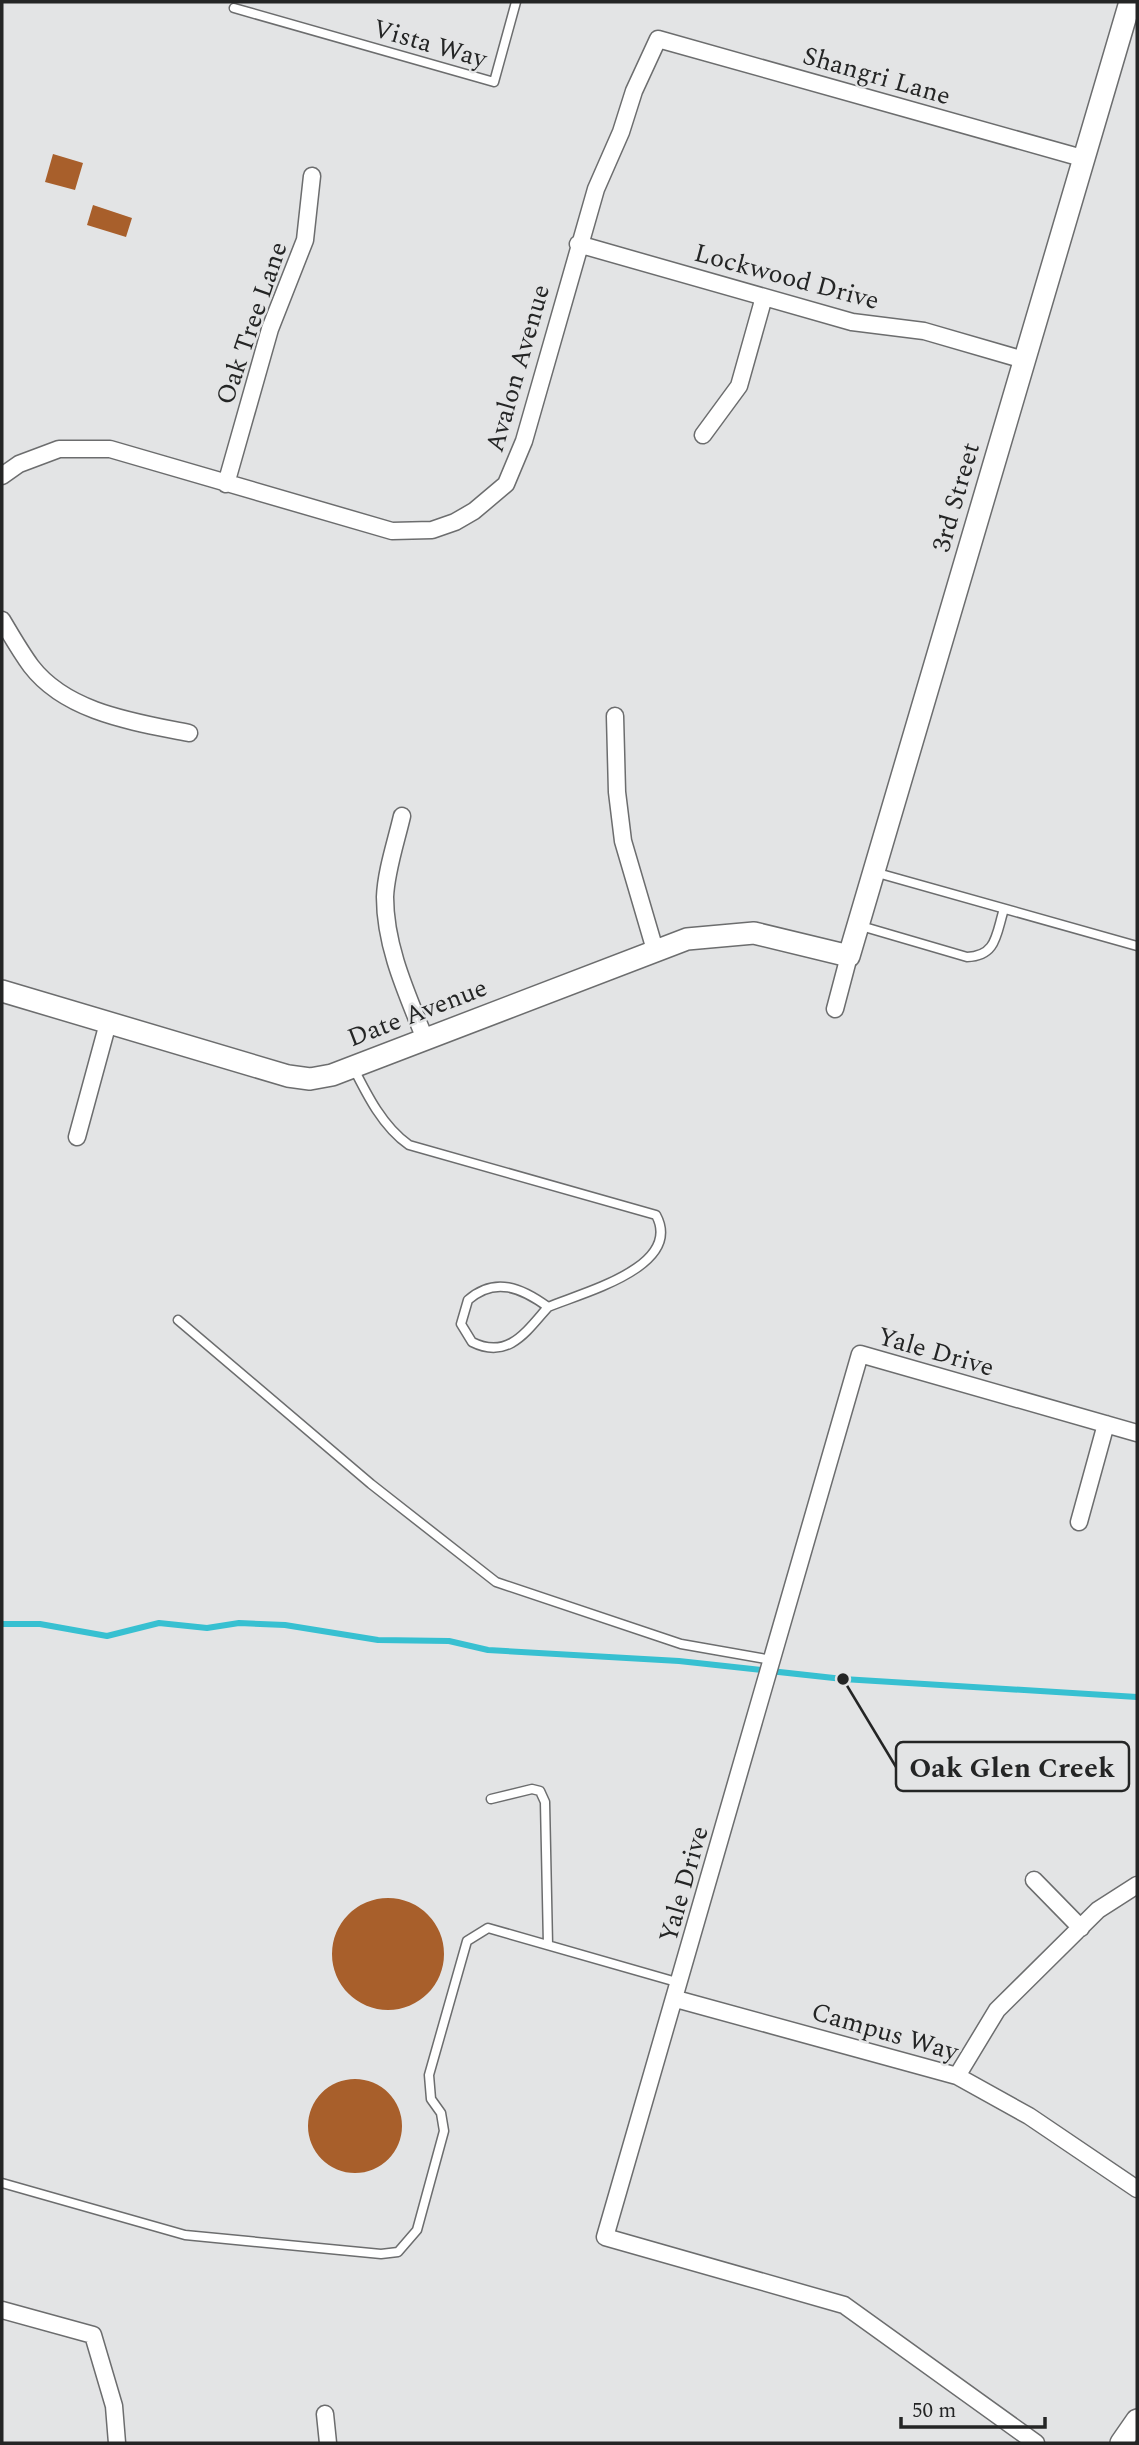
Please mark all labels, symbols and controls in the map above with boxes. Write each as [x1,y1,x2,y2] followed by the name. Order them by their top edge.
[368,9,493,80] street label: Vista Way
[798,36,955,116] street label: Shangri Lane
[690,233,884,321] street label: Lockwood Drive
[205,236,299,410] street label: Oak Tree Lane
[475,280,561,457] street label: Avalon Avenue
[921,438,991,557] street label: 3rd Street
[342,968,493,1058] street label: Date Avenue
[873,1316,999,1388] street label: Yale Drive
[896,1742,1129,1791] callout: Oak Glen Creek
[909,1747,1115,1790] text: Oak Glen Creek
[648,1821,720,1947] street label: Yale Drive
[807,1992,964,2072] street label: Campus Way
[901,2386,1044,2430] scale bar
[912,2395,956,2427] text: 50 m

